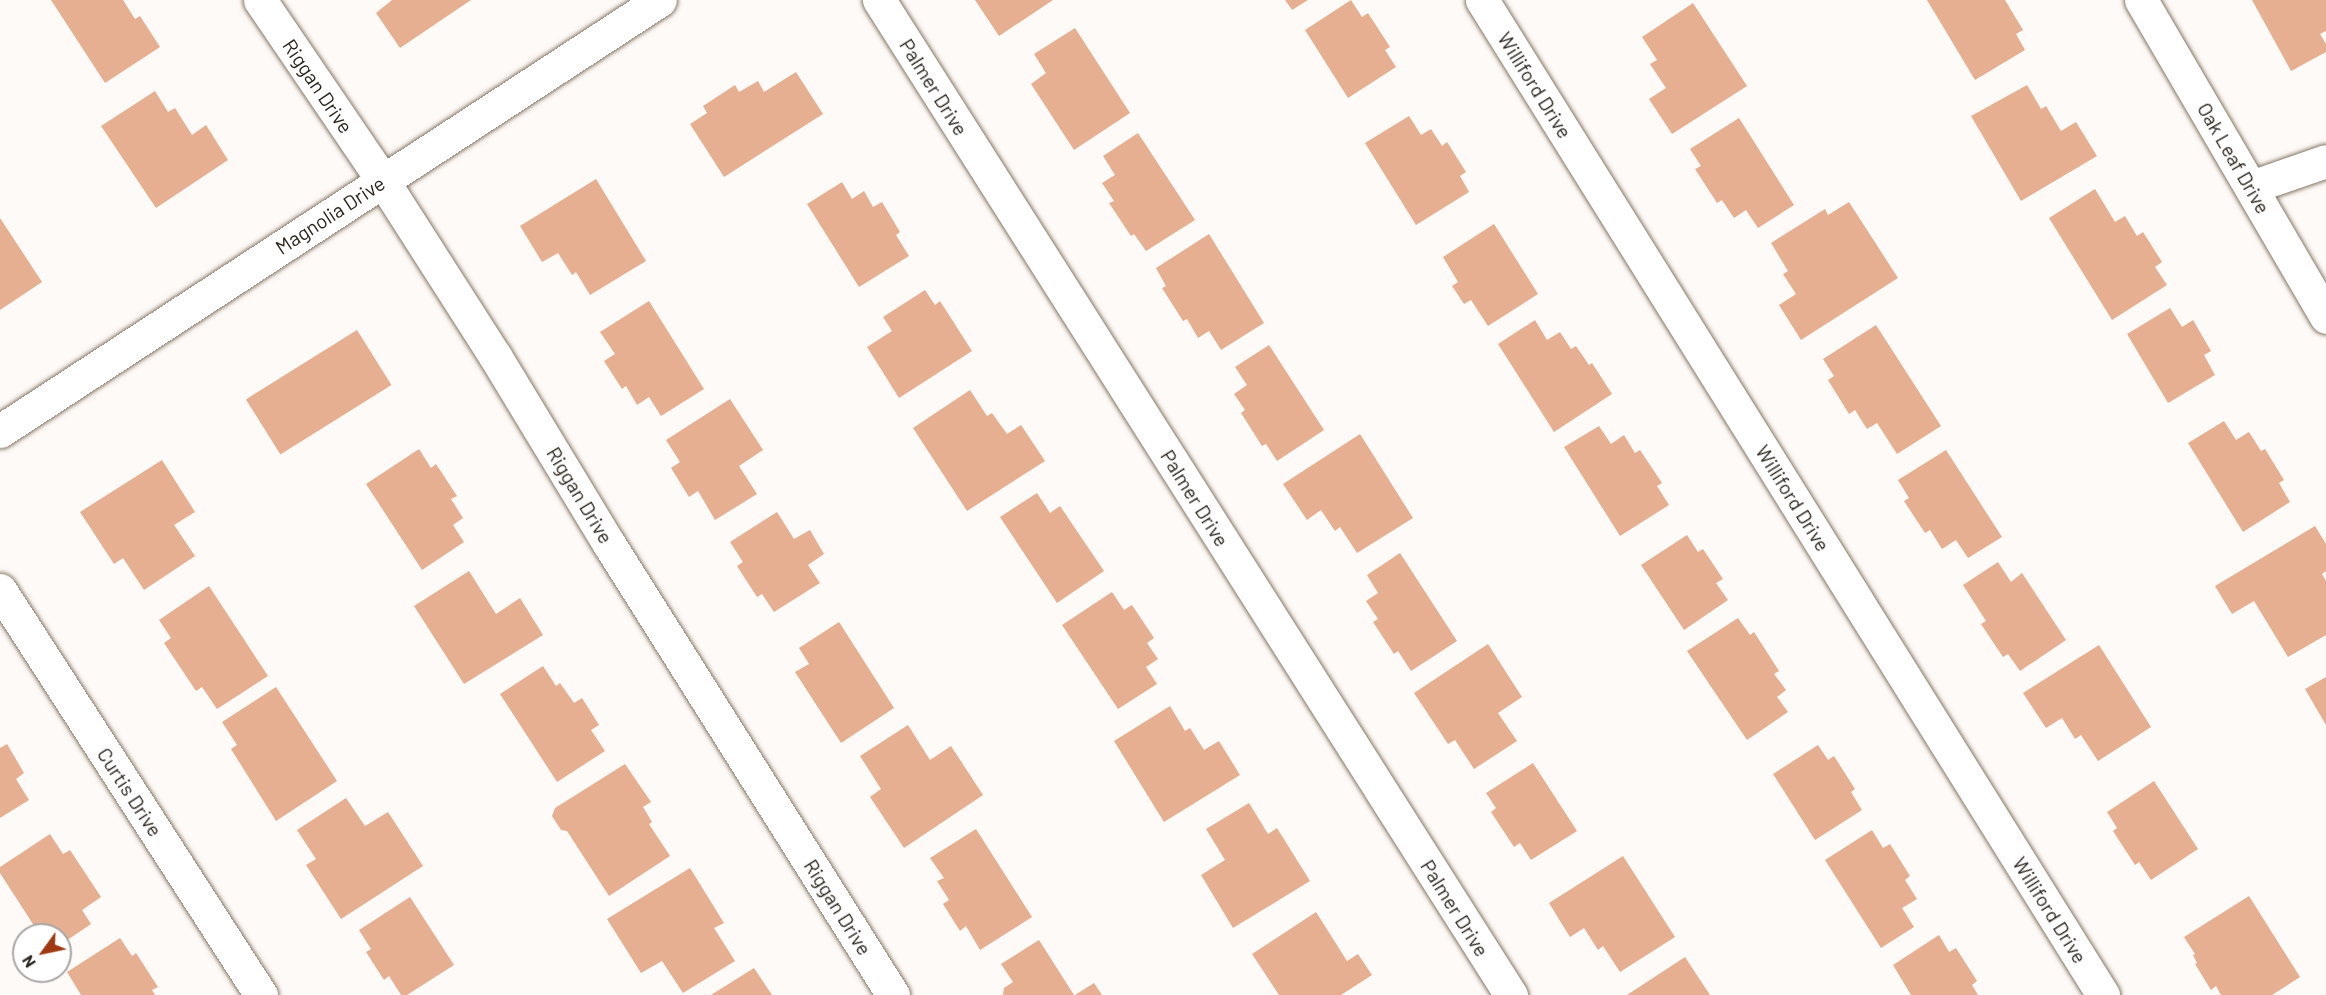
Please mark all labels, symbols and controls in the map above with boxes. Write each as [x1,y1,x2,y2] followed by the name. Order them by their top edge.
[1493,27,1577,143] street label: Williford Drive
[278,34,358,138] street label: Riggan Drive
[895,34,973,140] street label: Palmer Drive
[2193,98,2275,218] street label: Oak Leaf Drive
[271,171,389,259] street label: Magnolia Drive
[1751,440,1835,556] street label: Williford Drive
[542,442,618,548] street label: Riggan Drive
[1156,445,1234,551] street label: Palmer Drive
[92,743,168,841] street label: Curtis Drive
[2008,852,2092,968] street label: Williford Drive
[799,855,877,959] street label: Riggan Drive
[1416,855,1494,961] street label: Palmer Drive
[12,923,72,983] north arrow
[17,952,39,972] text: N

